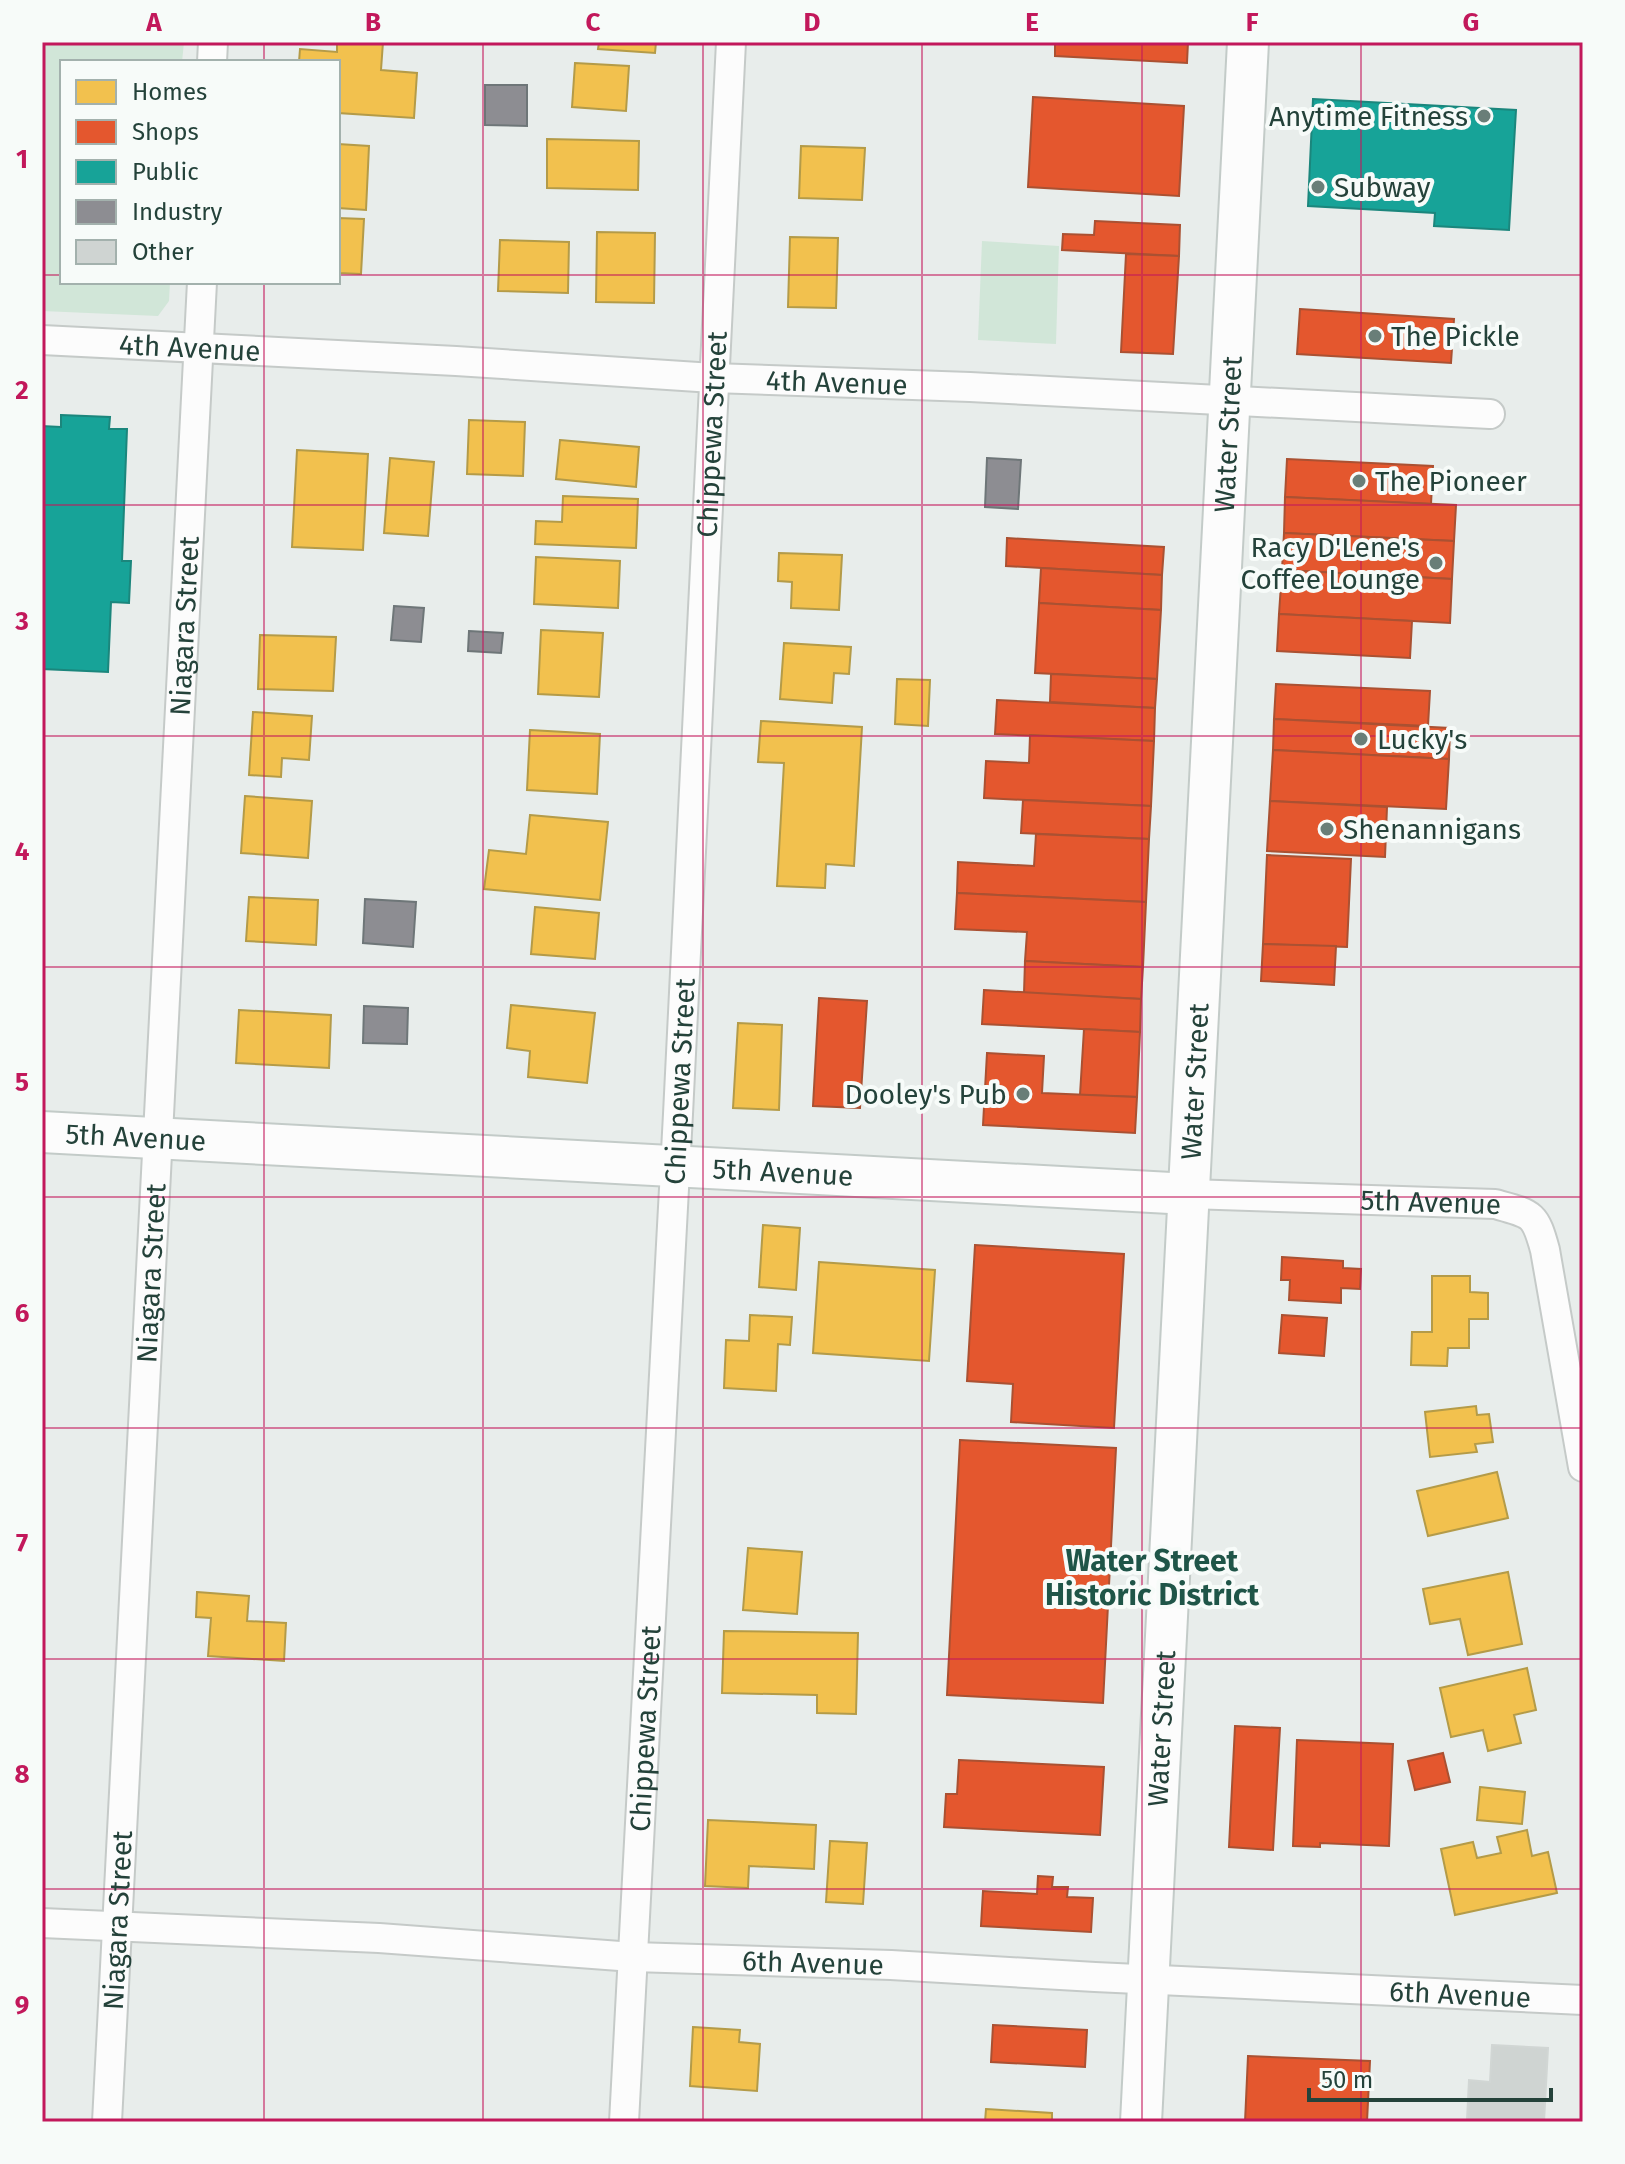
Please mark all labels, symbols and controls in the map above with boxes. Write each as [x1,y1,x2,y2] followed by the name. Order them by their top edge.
[145,7,162,38] text: A
[365,7,381,38] text: B
[586,7,601,38] text: C
[804,7,821,38] text: D
[1025,7,1039,38] text: E
[1246,7,1259,38] text: F
[1463,7,1479,38] text: G
[60,60,340,284] legend
[132,78,207,106] text: Homes
[1269,100,1468,133] place label: Anytime Fitness
[1475,107,1493,125] marker: Anytime Fitness
[132,118,199,146] text: Shops
[16,144,28,175] text: 1
[132,158,199,186] text: Public
[1334,171,1431,204] place label: Subway
[1309,178,1327,196] marker: Subway
[132,198,223,226] text: Industry
[132,238,194,266] text: Other
[1391,320,1520,353] place label: The Pickle
[118,327,261,368] street label: 4th Avenue
[1366,327,1384,345] marker: The Pickle
[690,329,733,538] street label: Chippewa Street
[1207,354,1248,513] street label: Water Street
[765,363,908,401] street label: 4th Avenue
[15,375,29,406] text: 2
[1375,465,1527,498] place label: The Pioneer
[1350,472,1368,490] marker: The Pioneer
[1240,531,1420,596] place label: Racy D'Lene's Coffee Lounge
[163,535,205,717] street label: Niagara Street
[1427,554,1445,572] marker: Racy D'Lene's Coffee Lounge
[14,606,29,637] text: 3
[1377,723,1467,756] place label: Lucky's
[1352,730,1370,748] marker: Lucky's
[1343,813,1521,846] place label: Shenannigans
[1318,820,1336,838] marker: Shenannigans
[15,836,30,867] text: 4
[658,977,701,1186] street label: Chippewa Street
[1174,1001,1215,1160] street label: Water Street
[15,1067,29,1098] text: 5
[844,1078,1007,1111] place label: Dooley's Pub
[1014,1085,1032,1103] marker: Dooley's Pub
[65,1117,207,1157] street label: 5th Avenue
[712,1152,854,1192] street label: 5th Avenue
[130,1182,172,1364] street label: Niagara Street
[1360,1183,1502,1221] street label: 5th Avenue
[15,1298,30,1329] text: 6
[16,1528,28,1559] text: 7
[1045,1543,1259,1613] district label: Water Street Historic District
[623,1624,667,1833] street label: Chippewa Street
[1141,1649,1182,1808] street label: Water Street
[14,1759,30,1790] text: 8
[96,1829,139,2011] street label: Niagara Street
[741,1944,884,1981] street label: 6th Avenue
[1388,1974,1532,2014] street label: 6th Avenue
[15,1990,29,2021] text: 9
[1309,2052,1551,2102] scale bar
[1321,2066,1373,2094] text: 50 m

